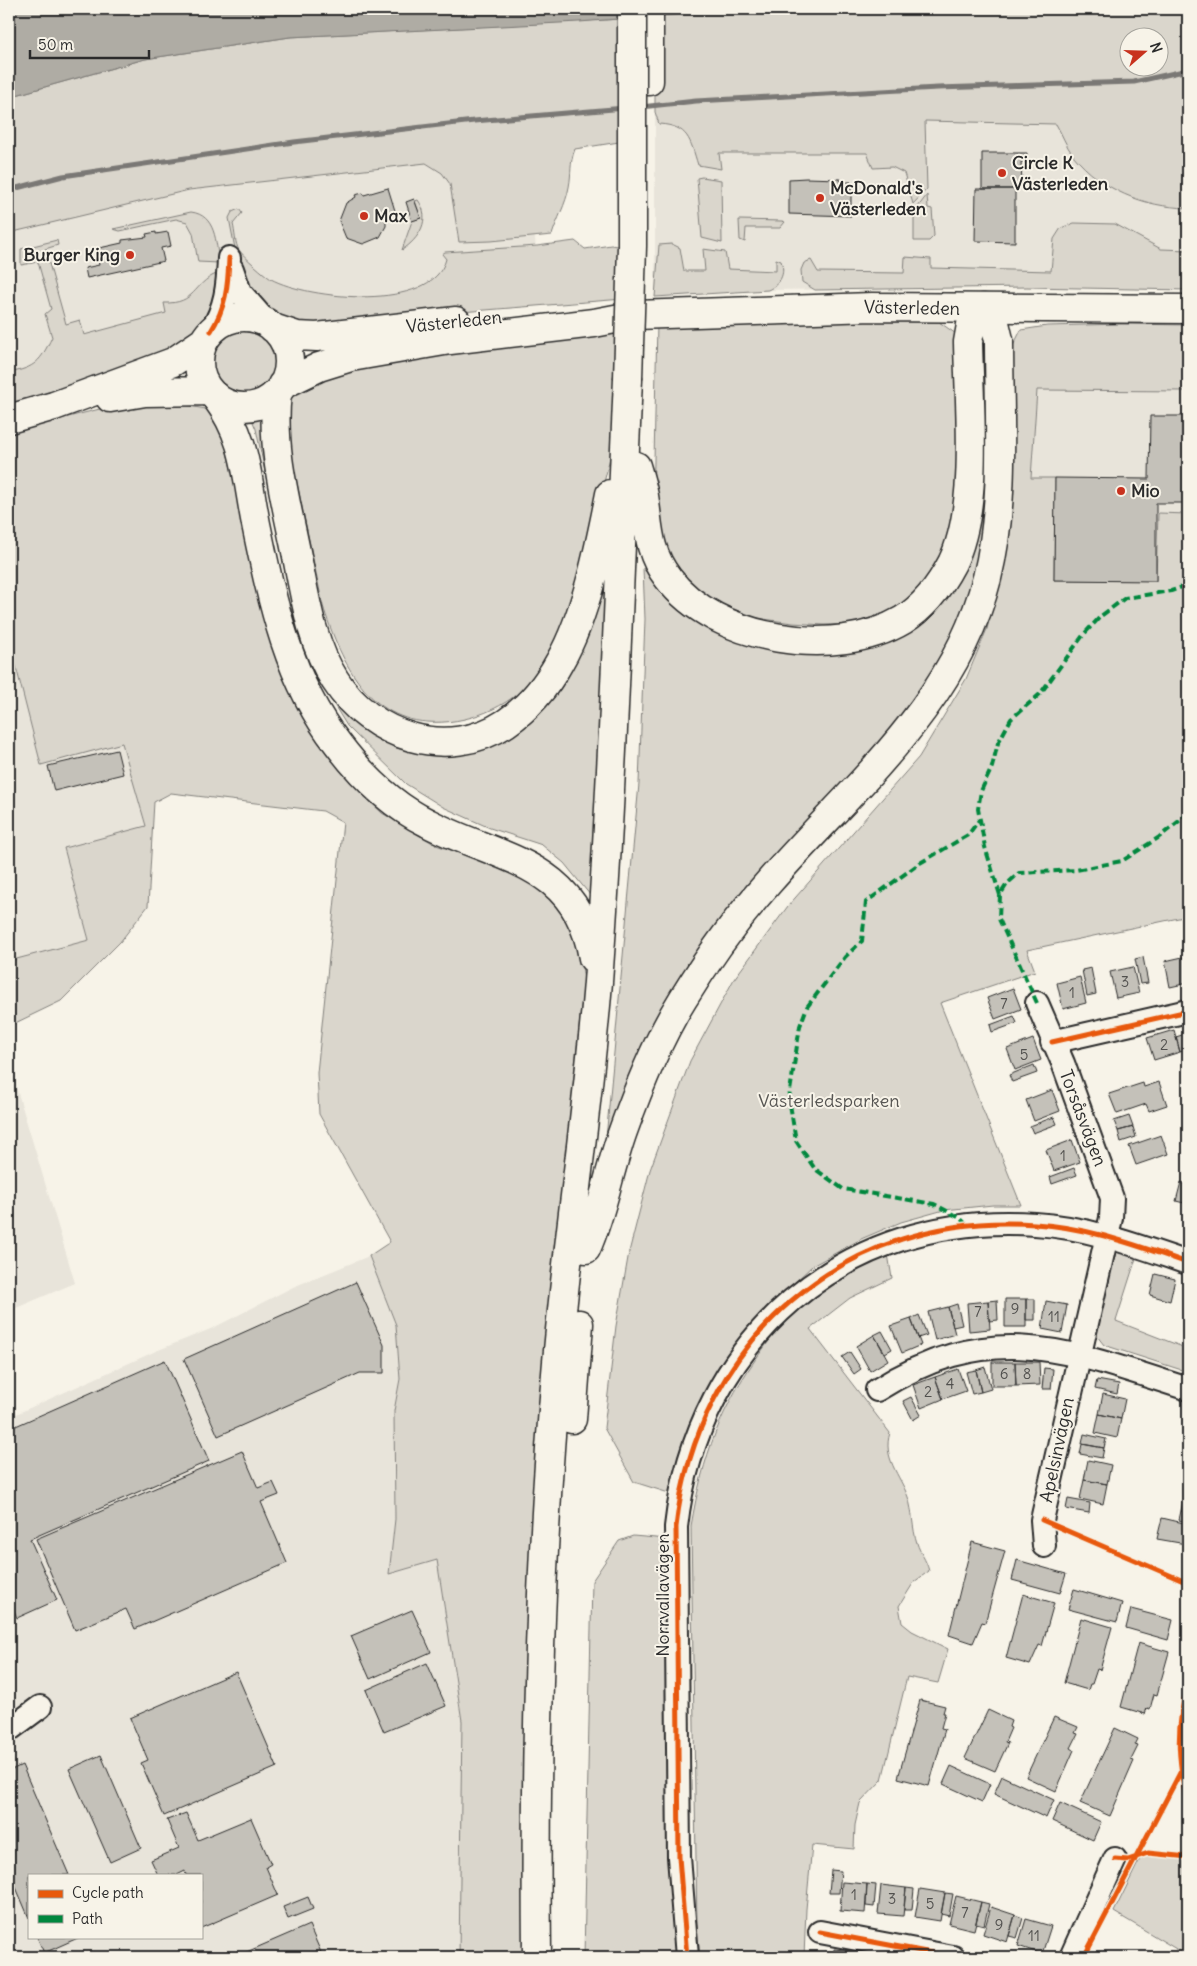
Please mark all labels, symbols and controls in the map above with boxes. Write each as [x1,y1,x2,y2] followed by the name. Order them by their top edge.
[30,28,149,60] scale bar
[1120,28,1170,78] north arrow
[38,35,73,54] text: 50 m
[1146,40,1166,55] text: N
[1012,151,1109,195] place label: Circle K Västerleden
[996,167,1008,179] marker: Circle K Västerleden
[830,176,927,220] place label: McDonald's Västerleden
[814,192,826,204] marker: McDonald's Västerleden
[374,204,408,227] place label: Max
[358,210,370,222] marker: Max
[24,243,120,266] place label: Burger King
[124,249,136,261] marker: Burger King
[864,295,960,320] street label: Västerleden
[405,305,503,338] street label: Västerleden
[1131,479,1160,502] place label: Mio
[1115,485,1127,497] marker: Mio
[1121,972,1129,991] house number: 3
[1069,983,1075,1002] house number: 1
[1000,994,1008,1013] house number: 7
[1160,1035,1168,1054] house number: 2
[1020,1045,1028,1064] house number: 5
[1055,1066,1112,1169] street label: Torsåsvägen
[758,1089,900,1112] park label: Västerledsparken
[1060,1146,1066,1165] house number: 1
[1011,1299,1019,1318] house number: 9
[974,1302,982,1321] house number: 7
[1048,1307,1060,1326] house number: 11
[1000,1364,1008,1383] house number: 6
[1023,1364,1031,1383] house number: 8
[946,1374,955,1393] house number: 4
[924,1382,932,1401] house number: 2
[1034,1395,1079,1505] street label: Apelsinvägen
[651,1533,674,1657] street label: Norrvallavägen
[28,1874,202,1938] legend
[72,1883,144,1902] text: Cycle path
[851,1885,857,1904] house number: 1
[888,1889,896,1908] house number: 3
[926,1894,934,1913] house number: 5
[961,1903,969,1922] house number: 7
[72,1909,103,1928] text: Path
[995,1915,1003,1934] house number: 9
[1028,1926,1040,1945] house number: 11

